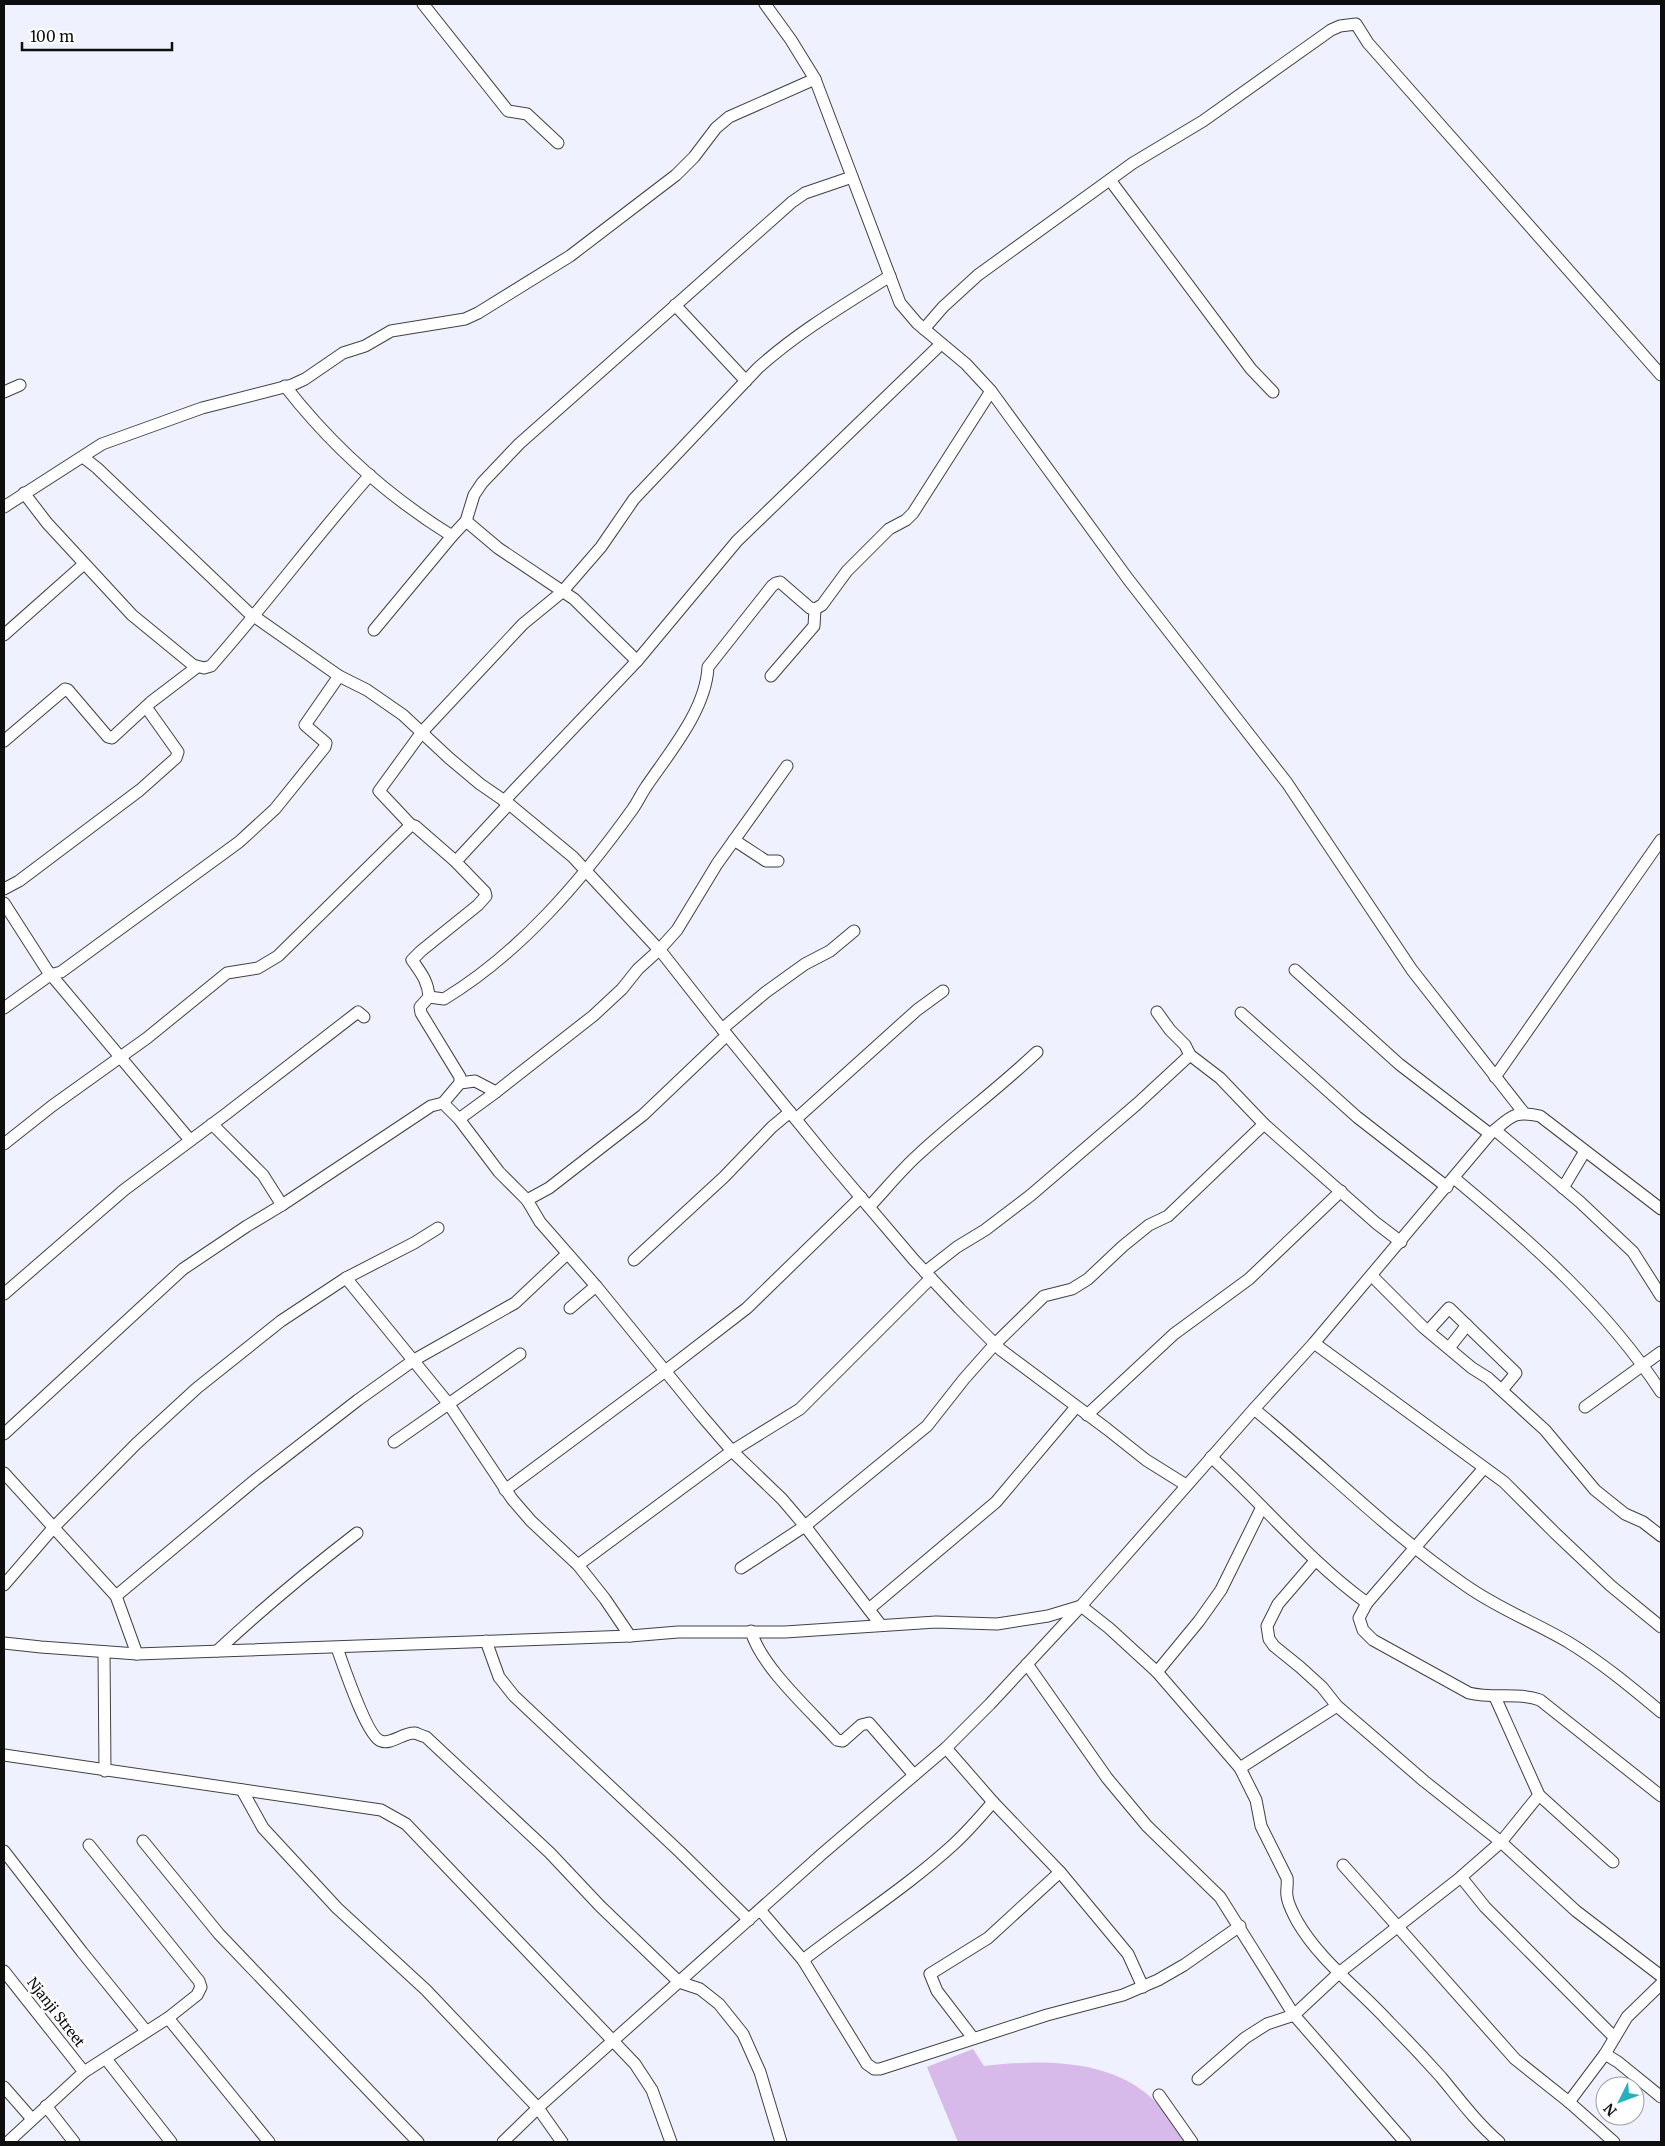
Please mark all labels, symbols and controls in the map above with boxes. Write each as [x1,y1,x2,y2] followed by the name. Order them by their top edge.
[22,20,172,52] scale bar
[30,27,74,46] text: 100 m
[23,1974,89,2051] street label: Njanji Street
[1595,2076,1645,2126] north arrow
[1600,2100,1621,2120] text: N

